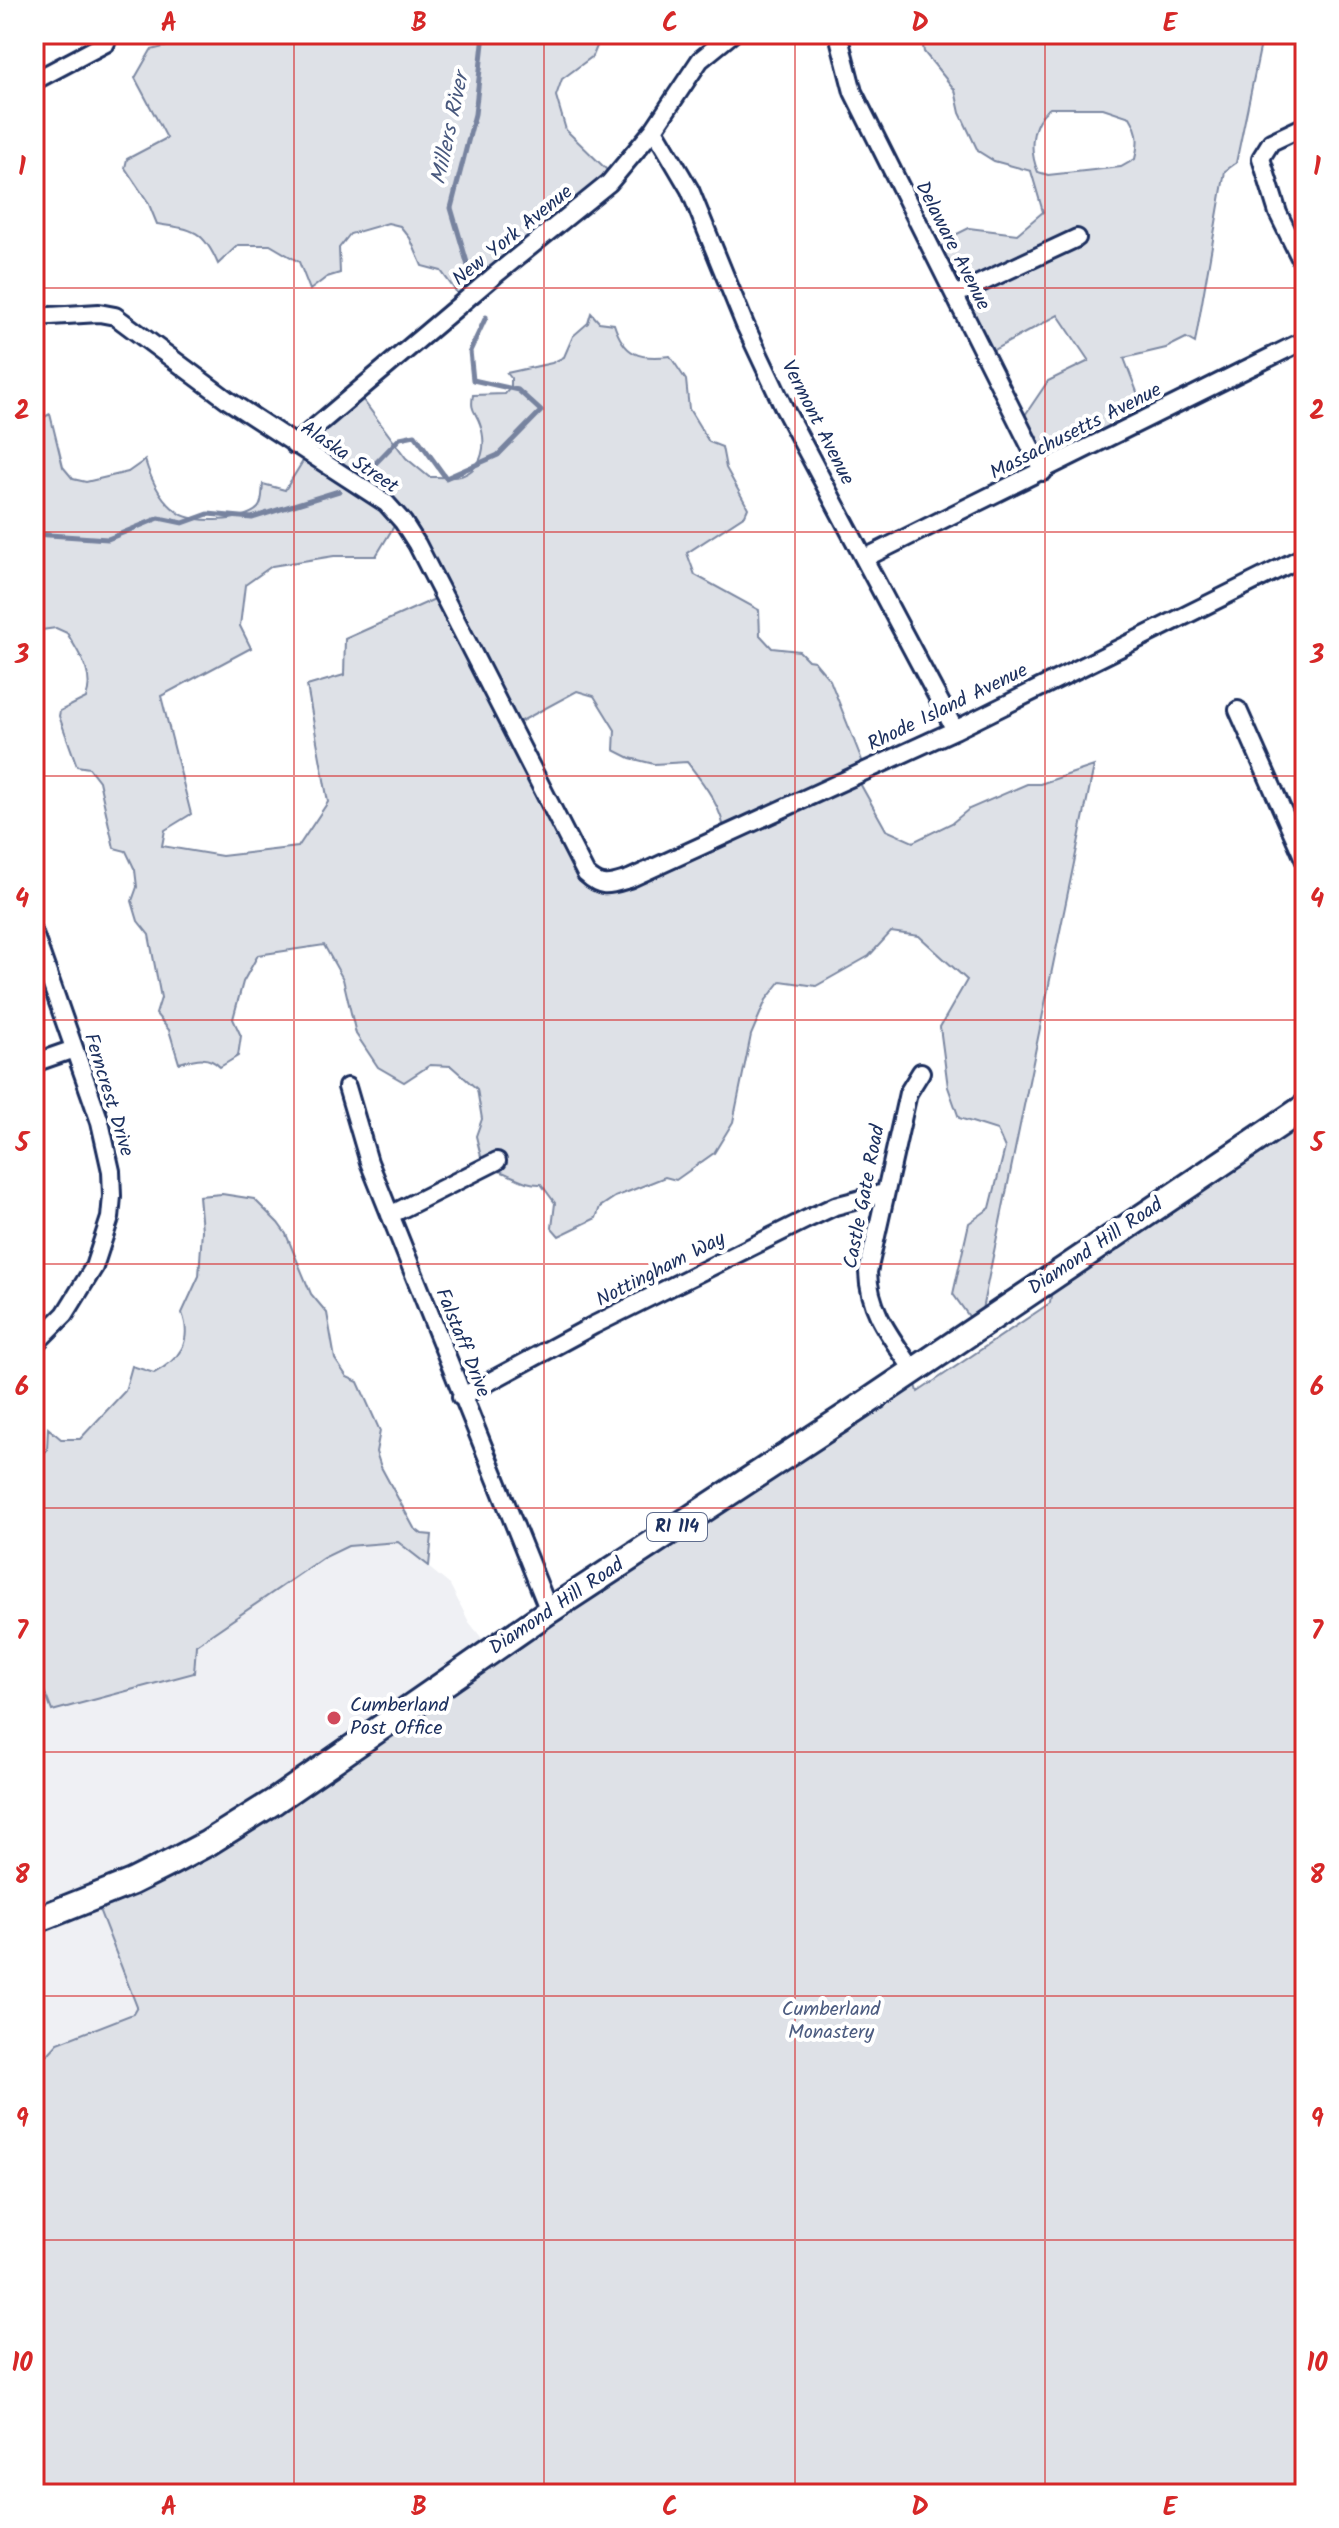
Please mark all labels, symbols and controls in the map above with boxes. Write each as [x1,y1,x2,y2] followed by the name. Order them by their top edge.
[161,3,177,45] text: A
[411,3,427,45] text: B
[662,3,678,45] text: C
[911,3,929,45] text: D
[1163,3,1179,45] text: E
[422,65,481,188] water label: Millers River
[18,147,26,189] text: 1
[1313,147,1321,189] text: 1
[906,176,998,316] street label: Delaware Avenue
[446,177,580,295] street label: New York Avenue
[772,355,862,491] street label: Vermont Avenue
[984,375,1168,489] street label: Massachusetts Avenue
[14,391,30,433] text: 2
[1309,391,1325,433] text: 2
[293,413,405,503] street label: Alaska Street
[14,635,29,677] text: 3
[1309,635,1324,677] text: 3
[862,655,1034,761] street label: Rhode Island Avenue
[15,879,29,921] text: 4
[1310,879,1324,921] text: 4
[74,1029,142,1161] street label: Ferncrest Drive
[835,1121,895,1272] street label: Castle Gate Road
[14,1123,30,1165] text: 5
[1309,1123,1325,1165] text: 5
[1022,1189,1171,1304] street label: Diamond Hill Road
[591,1223,732,1316] street label: Nottingham Way
[426,1284,498,1402] street label: Falstaff Drive
[15,1367,29,1409] text: 6
[1310,1367,1324,1409] text: 6
[647,1513,707,1541] road number: RI 114
[483,1549,632,1664] street label: Diamond Hill Road
[16,1611,29,1653] text: 7
[1311,1611,1324,1653] text: 7
[350,1690,450,1745] place label: Cumberland Post Office
[325,1709,343,1727] marker: Cumberland Post Office
[14,1855,30,1897] text: 8
[1309,1855,1325,1897] text: 8
[782,1994,881,2049] park label: Cumberland Monastery
[15,2099,29,2141] text: 9
[1310,2099,1324,2141] text: 9
[11,2343,33,2385] text: 10
[1306,2343,1328,2385] text: 10
[161,2487,177,2528] text: A
[411,2487,427,2528] text: B
[662,2487,678,2528] text: C
[911,2487,929,2528] text: D
[1163,2487,1179,2528] text: E

